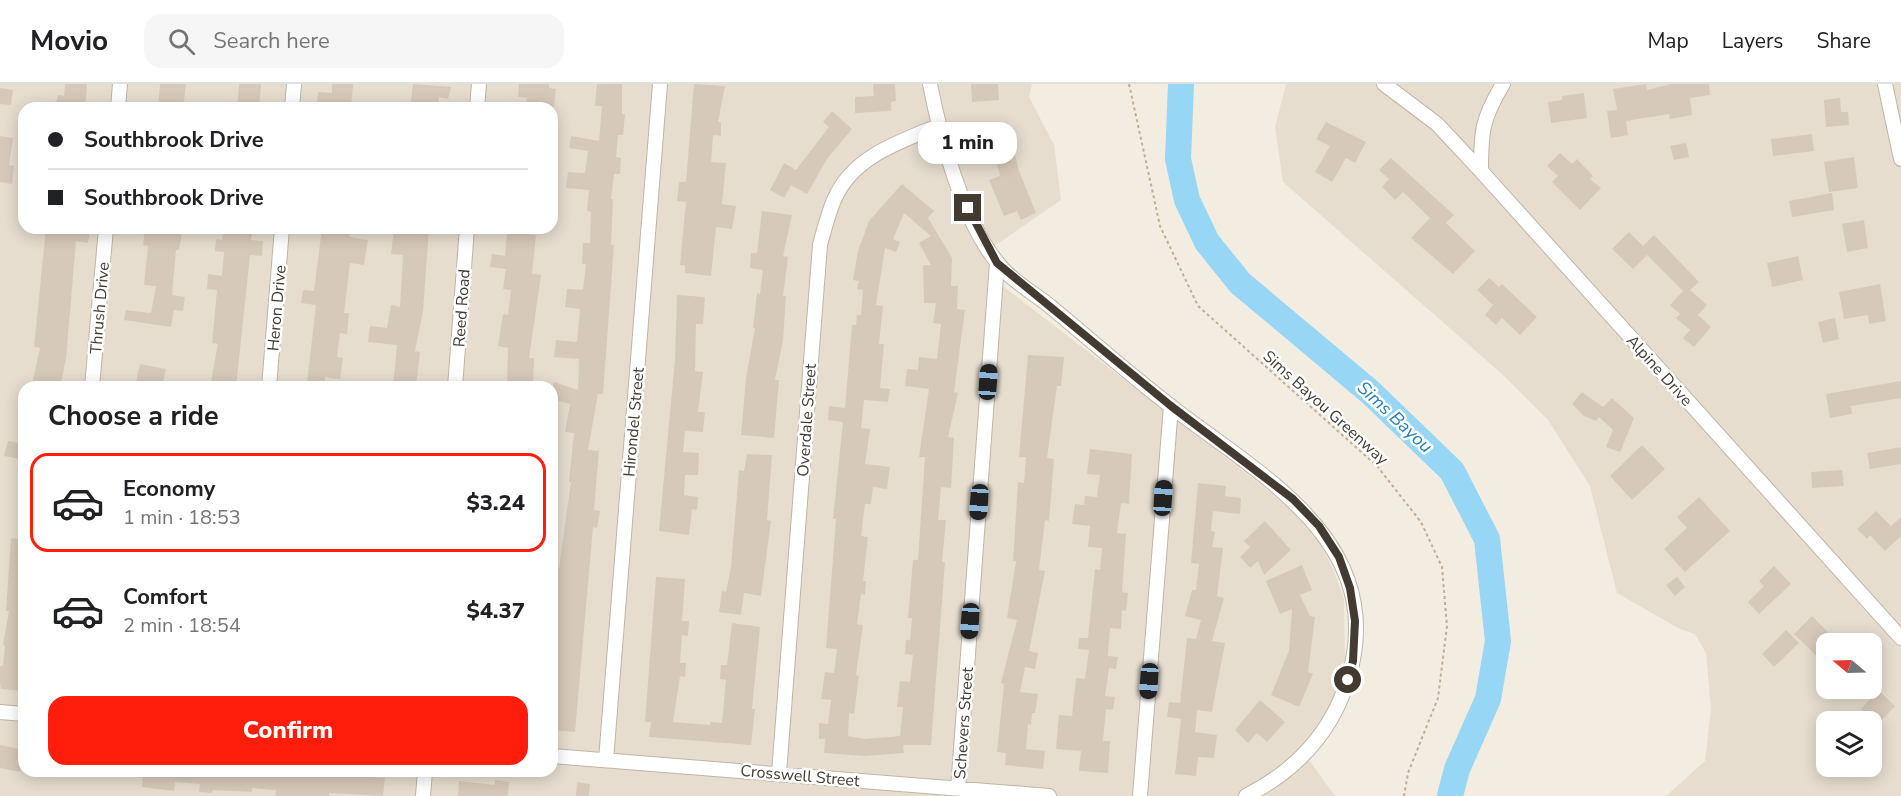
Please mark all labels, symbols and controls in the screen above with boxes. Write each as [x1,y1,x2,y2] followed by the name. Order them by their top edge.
[144,14,564,68] search box
[30,22,108,60] text: Movio
[165,25,198,58] icon: search
[213,26,330,56] text: Search here
[1647,27,1689,55] text: Map
[1722,27,1783,55] text: Layers
[1816,27,1871,55] text: Share
[918,121,1018,163] callout: 1 min
[84,125,264,155] text: Southbrook Drive
[941,129,994,156] text: 1 min
[84,183,264,213] text: Southbrook Drive
[954,194,981,221] route end
[85,261,115,355] street label: Thrush Drive
[262,264,292,352] street label: Heron Drive
[448,268,476,348] street label: Reed Road
[1621,330,1697,411] street label: Alpine Drive
[1258,346,1393,470] street label: Sims Bayou Greenway
[792,362,822,477] street label: Overdale Street
[978,363,998,401] car
[618,366,650,478] street label: Hirondel Street
[1352,376,1438,458] water label: Sims Bayou
[48,398,219,435] text: Choose a ride
[123,474,215,504] text: Economy
[51,476,105,530] icon: car
[1153,479,1173,517] car
[969,483,989,521] car
[466,488,525,518] text: $3.24
[123,504,241,531] text: 1 min · 18:53
[123,582,207,612] text: Comfort
[51,584,105,638] icon: car
[466,596,525,626] text: $4.37
[960,602,980,640] car
[123,612,241,639] text: 2 min · 18:54
[1816,633,1882,699] north arrow
[1816,633,1882,777] map controls
[1139,662,1159,700] car
[949,666,979,780] street label: Schevers Street
[1334,666,1361,693] route start
[48,696,528,765] button: Confirm
[1816,711,1882,777] button: layers
[739,760,861,792] street label: Crosswell Street

